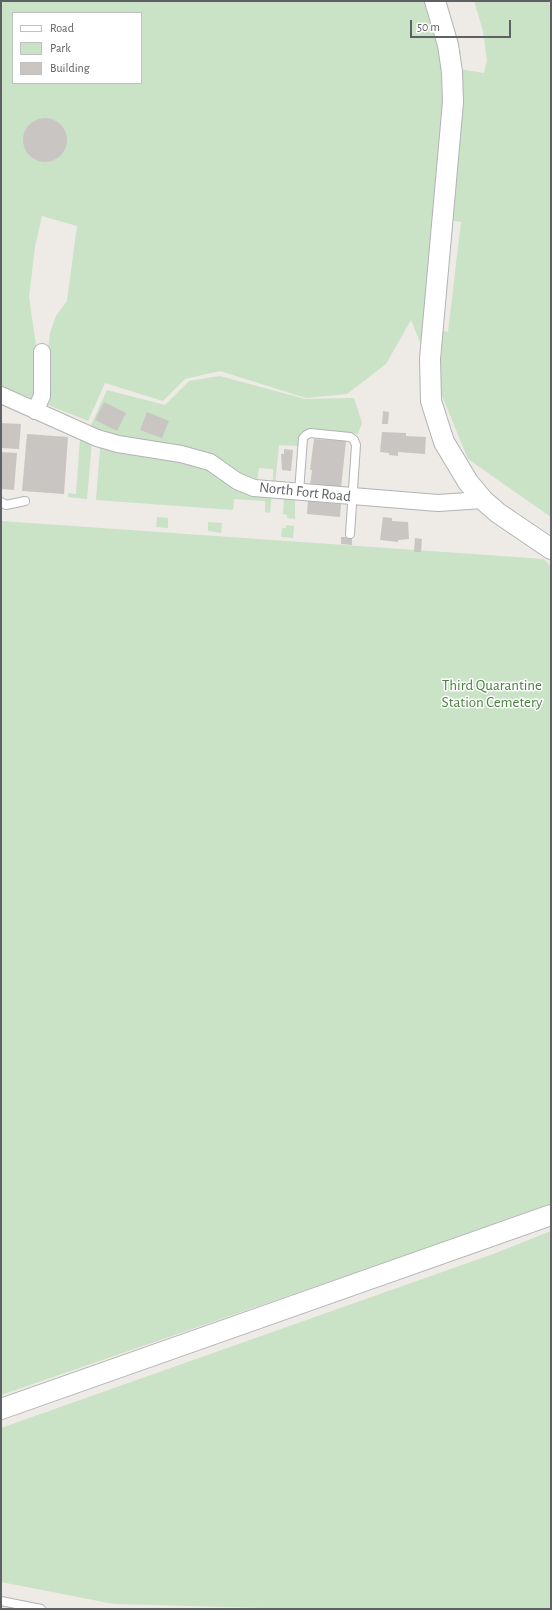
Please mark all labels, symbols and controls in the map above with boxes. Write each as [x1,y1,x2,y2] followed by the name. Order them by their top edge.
[12,12,142,84] legend
[412,12,513,38] scale bar
[417,21,440,33] text: 50 m
[50,22,74,34] text: Road
[50,42,71,54] text: Park
[50,62,90,74] text: Building
[258,478,352,506] street label: North Fort Road
[442,676,542,711] park label: Third Quarantine Station Cemetery

